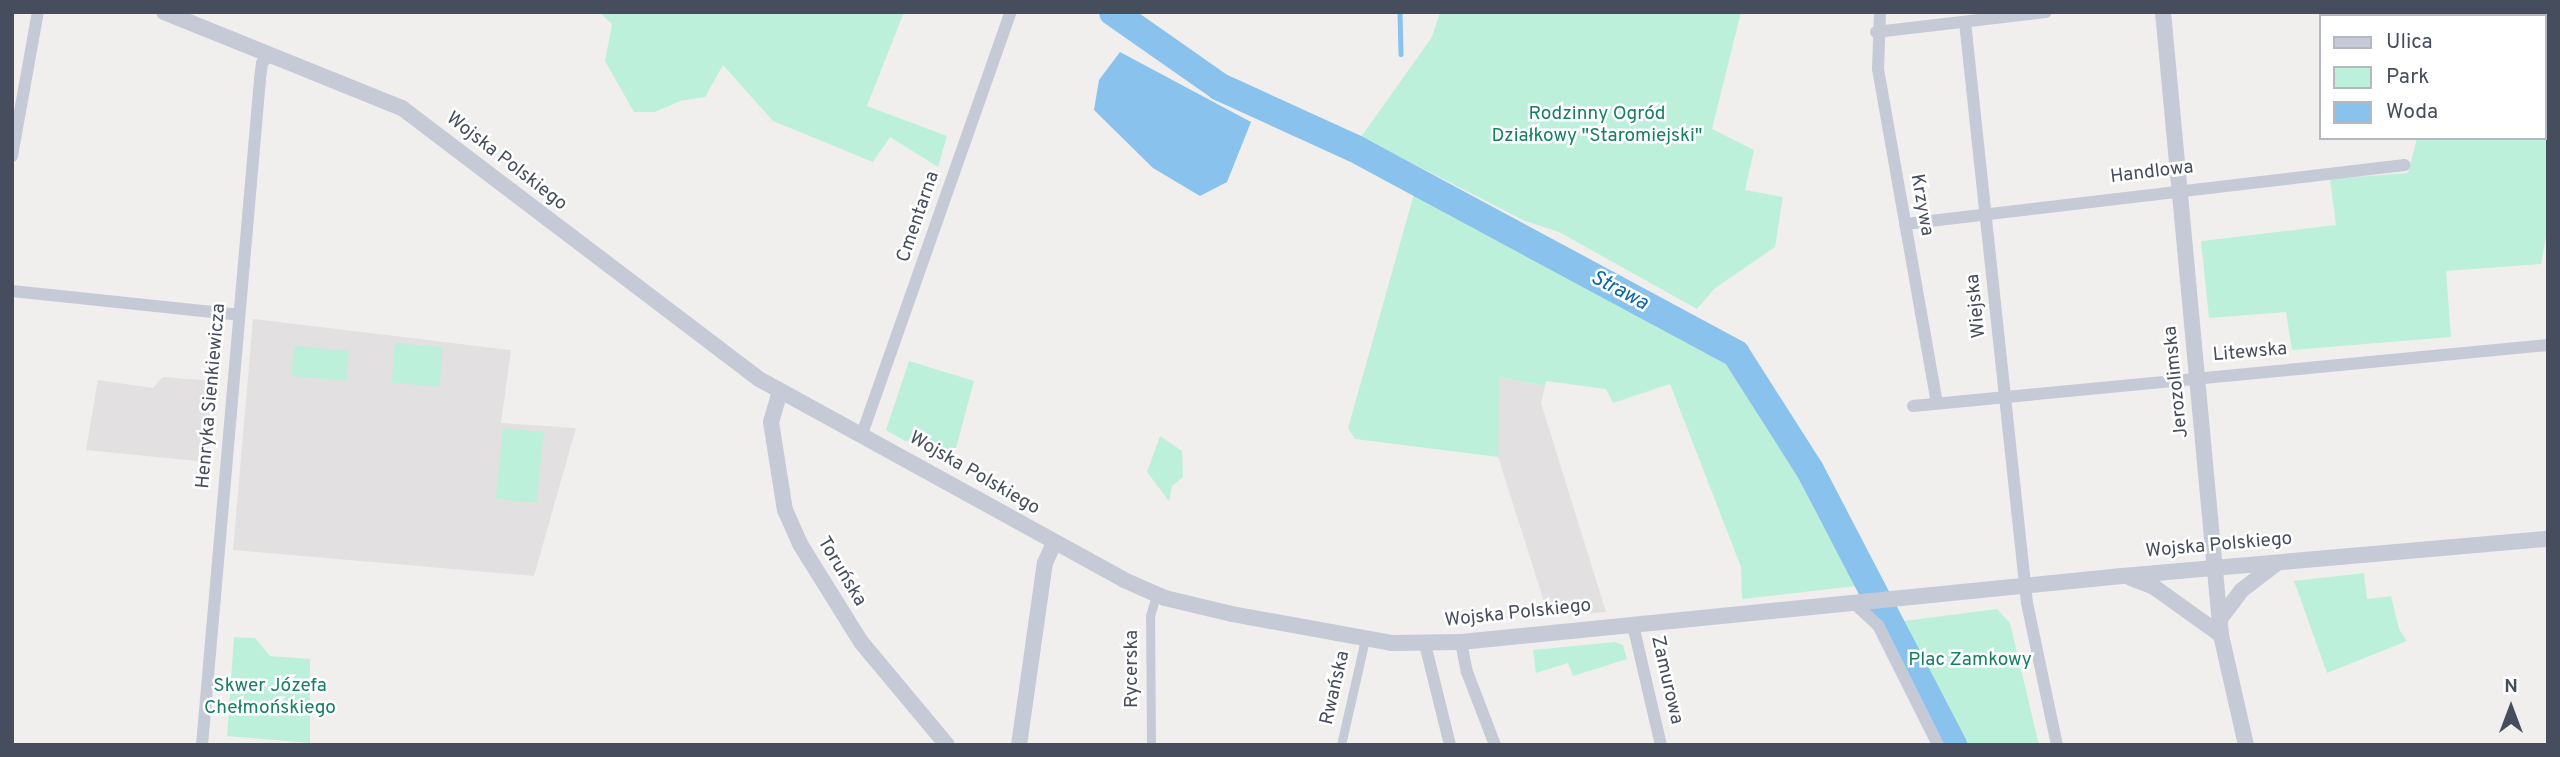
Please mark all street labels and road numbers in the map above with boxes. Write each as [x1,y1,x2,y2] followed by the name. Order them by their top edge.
[441,108,571,216] street label: Wojska Polskiego
[2109,157,2195,189] street label: Handlowa
[893,168,945,266] street label: Cmentarna
[1904,172,1938,238] street label: Krzywa
[1962,273,1992,339] street label: Wiejska
[193,302,231,490] street label: Henryka Sienkiewicza
[2160,325,2194,439] street label: Jerozolimska
[2212,338,2288,368] street label: Litewska
[905,427,1043,521] street label: Wojska Polskiego
[2145,528,2293,564] street label: Wojska Polskiego
[811,533,871,611] street label: Toruńska
[1444,595,1592,633] street label: Wojska Polskiego
[1122,630,1144,708] street label: Rycerska
[1645,633,1687,727] street label: Zamurowa
[1316,649,1356,727] street label: Rwańska

